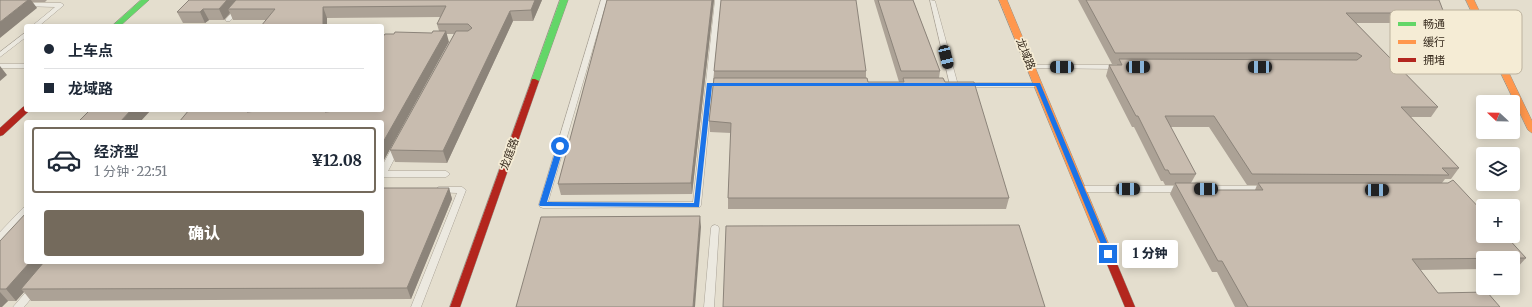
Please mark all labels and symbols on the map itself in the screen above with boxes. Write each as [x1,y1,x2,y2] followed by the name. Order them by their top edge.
[1390,10,1522,74] legend
[1423,17,1445,31] text: 畅通
[1423,35,1445,49] text: 缓行
[1013,36,1039,72] street label: 龙域路
[937,44,955,70] car
[1423,53,1445,67] text: 拥堵
[1050,61,1074,73] car
[1126,61,1150,73] car
[1248,61,1272,73] car
[1476,95,1520,139] north arrow
[497,136,521,172] street label: 龙庭路
[551,137,569,155] route start
[1116,183,1140,195] car
[1194,183,1218,195] car
[1365,184,1389,196] car
[1122,240,1178,268] callout: 1 分钟
[1099,245,1117,263] route end

